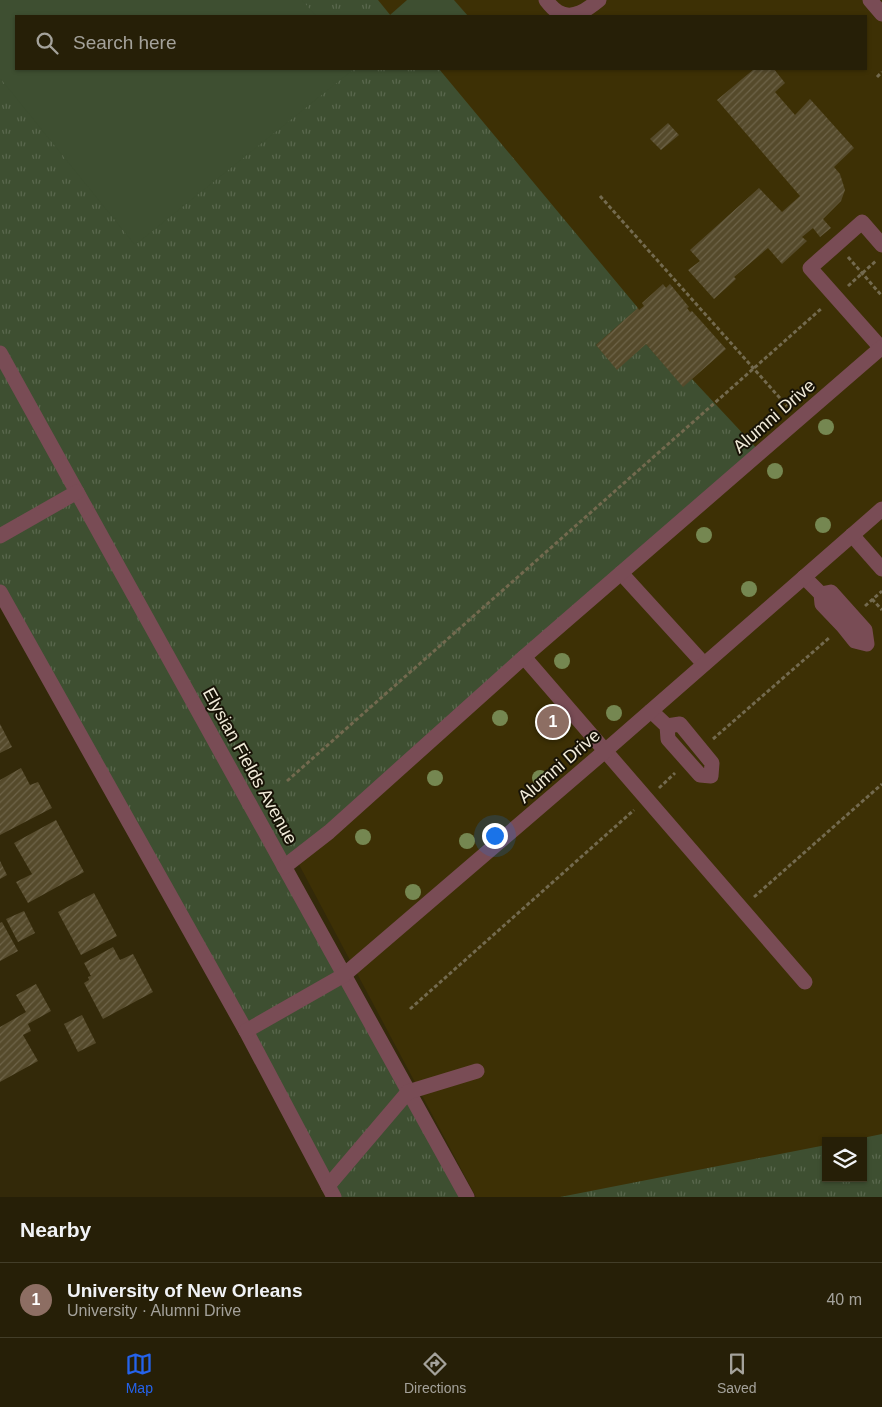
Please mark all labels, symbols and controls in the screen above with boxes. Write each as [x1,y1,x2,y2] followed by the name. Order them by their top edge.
[15,15,867,70] search box
[33,29,61,57] icon: search
[73,32,177,53] text: Search here
[729,375,819,457] street label: Alumni Drive
[199,684,301,848] street label: Elysian Fields Avenue
[537,703,569,741] pin: 1
[514,725,604,807] street label: Alumni Drive
[482,823,508,849] your location
[822,1137,867,1182] map controls
[822,1137,867,1182] button: layers
[20,1218,91,1241] text: Nearby
[67,1280,302,1301] text: University of New Orleans
[32,1291,40,1308] text: 1
[826,1291,862,1308] text: 40 m
[67,1302,241,1319] text: University · Alumni Drive
[125,1350,153,1396] tab: Map
[404,1350,466,1396] tab: Directions
[717,1350,757,1396] tab: Saved

